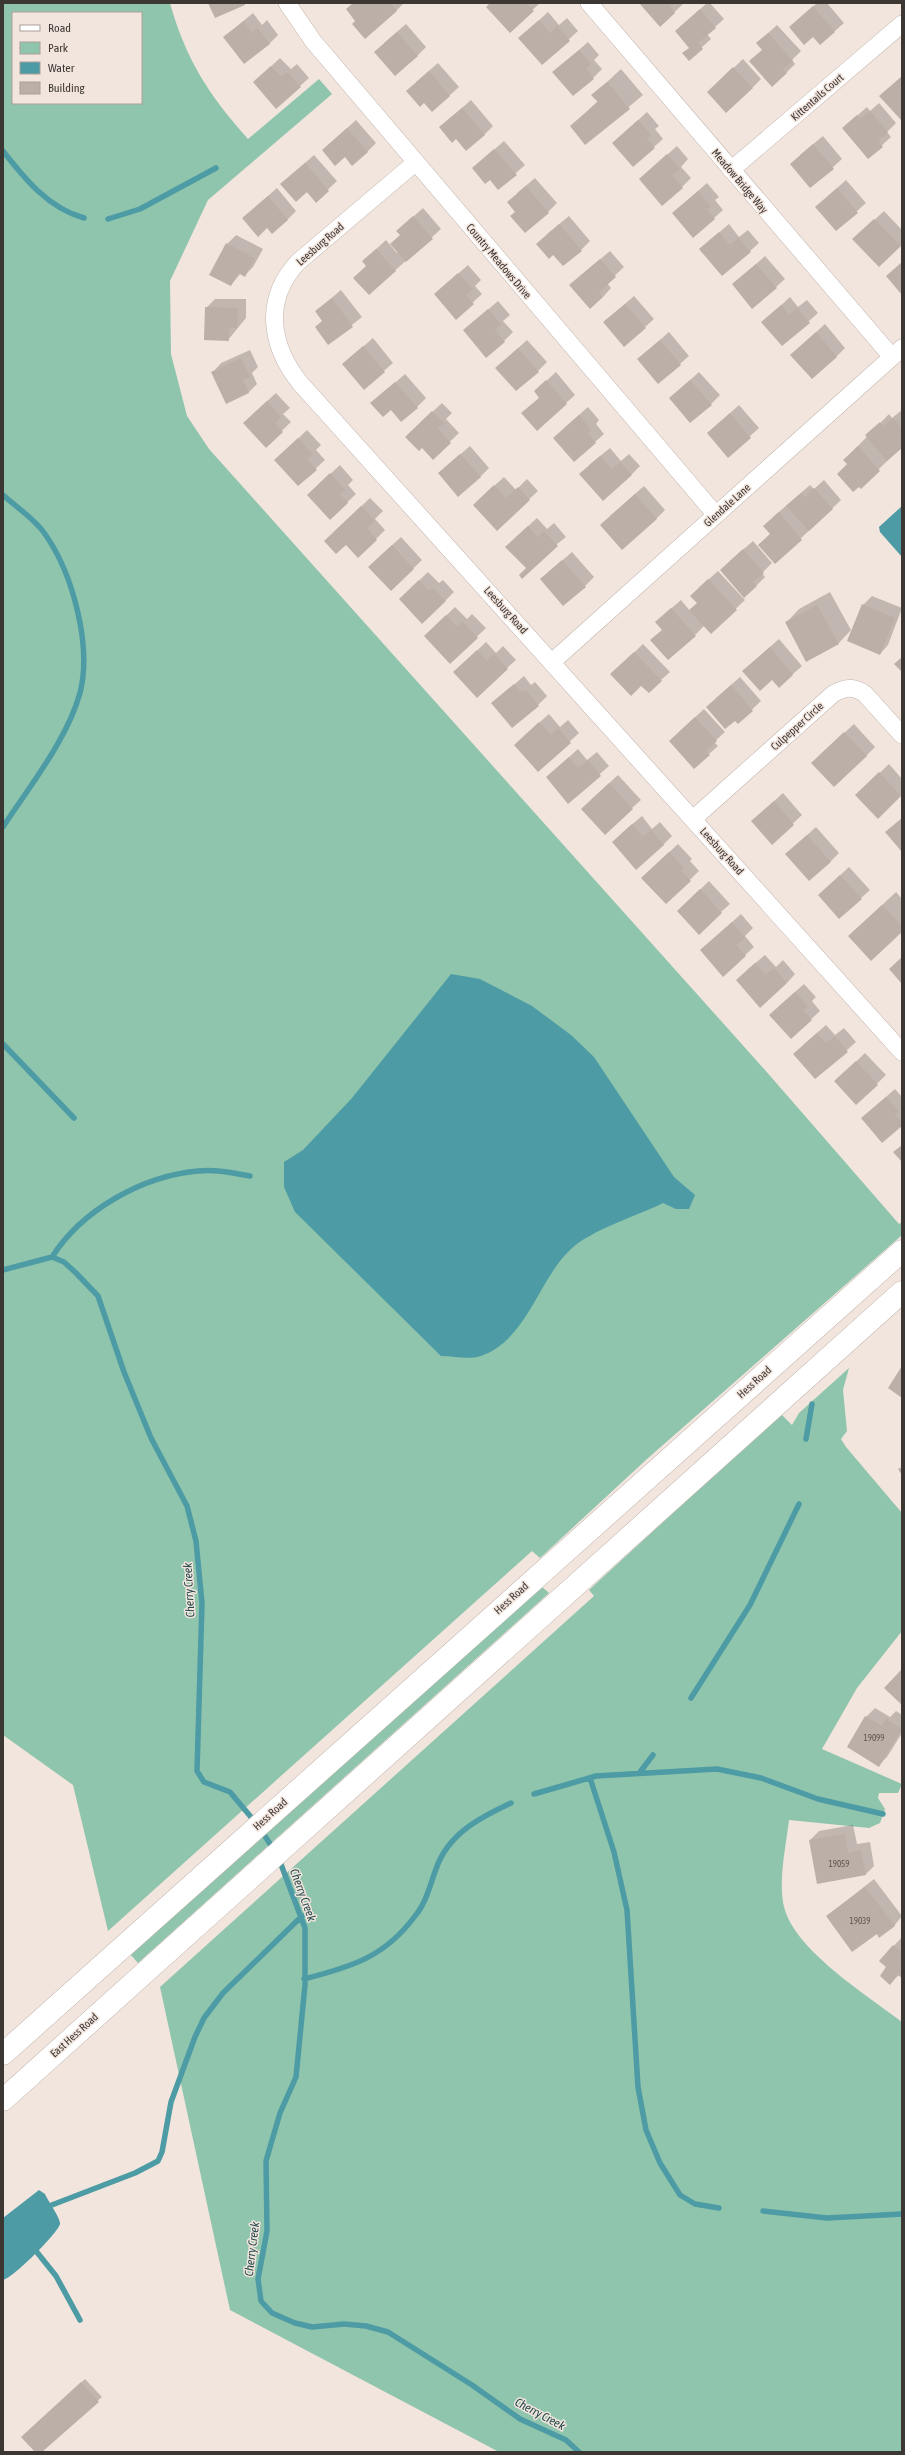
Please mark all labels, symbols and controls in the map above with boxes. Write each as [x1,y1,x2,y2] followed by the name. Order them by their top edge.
[12,12,142,104] legend
[48,21,71,35] text: Road
[48,41,69,55] text: Park
[48,61,75,75] text: Water
[788,71,846,123] street label: Kittentails Court
[48,81,86,95] text: Building
[710,146,771,216] street label: Meadow Bridge Way
[294,220,346,268] street label: Leesburg Road
[464,221,534,301] street label: Country Meadows Drive
[701,481,753,529] street label: Glendale Lane
[482,584,530,636] street label: Leesburg Road
[768,699,826,753] street label: Culpepper Circle
[698,825,746,877] street label: Leesburg Road
[735,1364,773,1400] street label: Hess Road
[181,1562,197,1618] water label: Cherry Creek
[492,1580,530,1616] street label: Hess Road
[863,1733,885,1743] house number: 19099
[251,1796,289,1832] street label: Hess Road
[828,1859,850,1869] house number: 19059
[287,1867,319,1924] water label: Cherry Creek
[849,1916,871,1926] house number: 19039
[48,2010,100,2060] street label: East Hess Road
[242,2220,262,2277] water label: Cherry Creek
[512,2395,568,2433] water label: Cherry Creek

